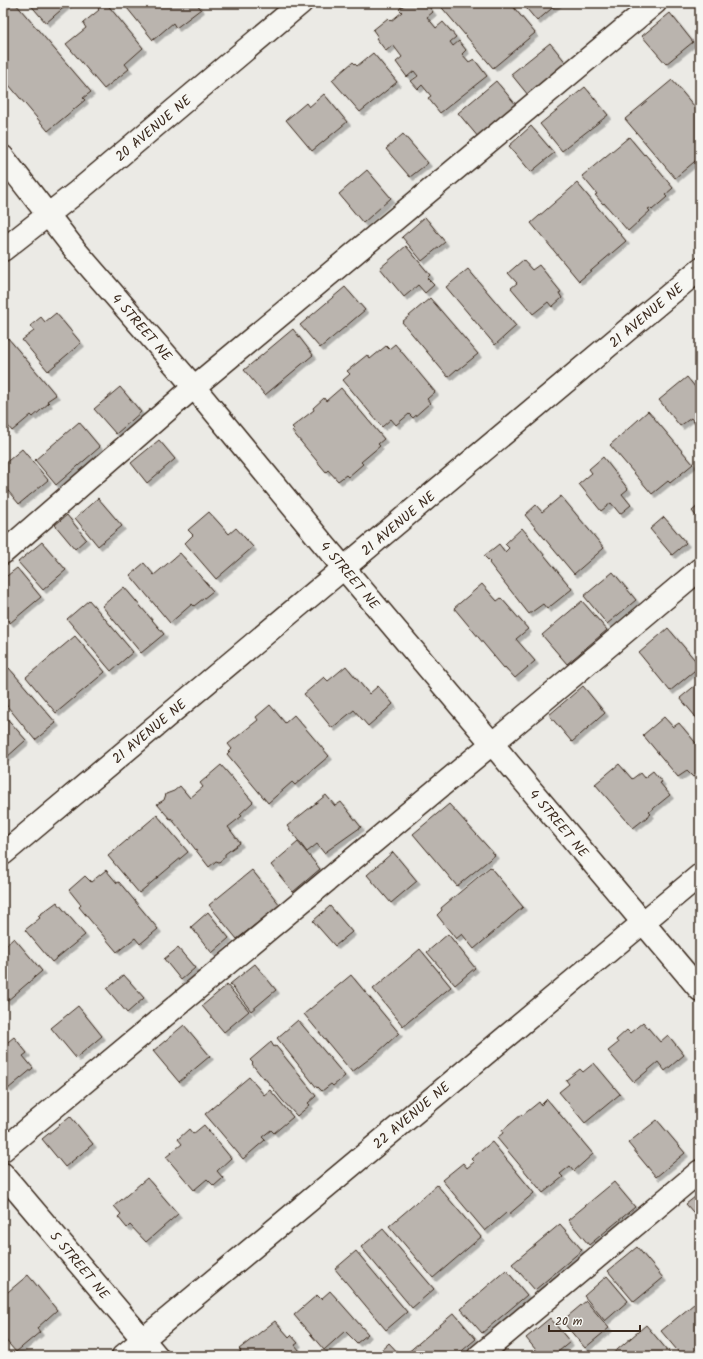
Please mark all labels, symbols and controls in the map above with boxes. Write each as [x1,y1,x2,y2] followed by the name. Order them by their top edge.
[110,90,197,167] street label: 20 AVENUE NE
[604,277,689,354] street label: 21 AVENUE NE
[106,289,177,367] street label: 4 STREET NE
[356,485,441,562] street label: 21 AVENUE NE
[314,537,385,615] street label: 4 STREET NE
[107,693,192,770] street label: 21 AVENUE NE
[523,785,594,863] street label: 4 STREET NE
[368,1076,456,1155] street label: 22 AVENUE NE
[44,1227,115,1305] street label: 5 STREET NE
[549,1307,640,1333] scale bar
[555,1312,583,1331] text: 20 m

